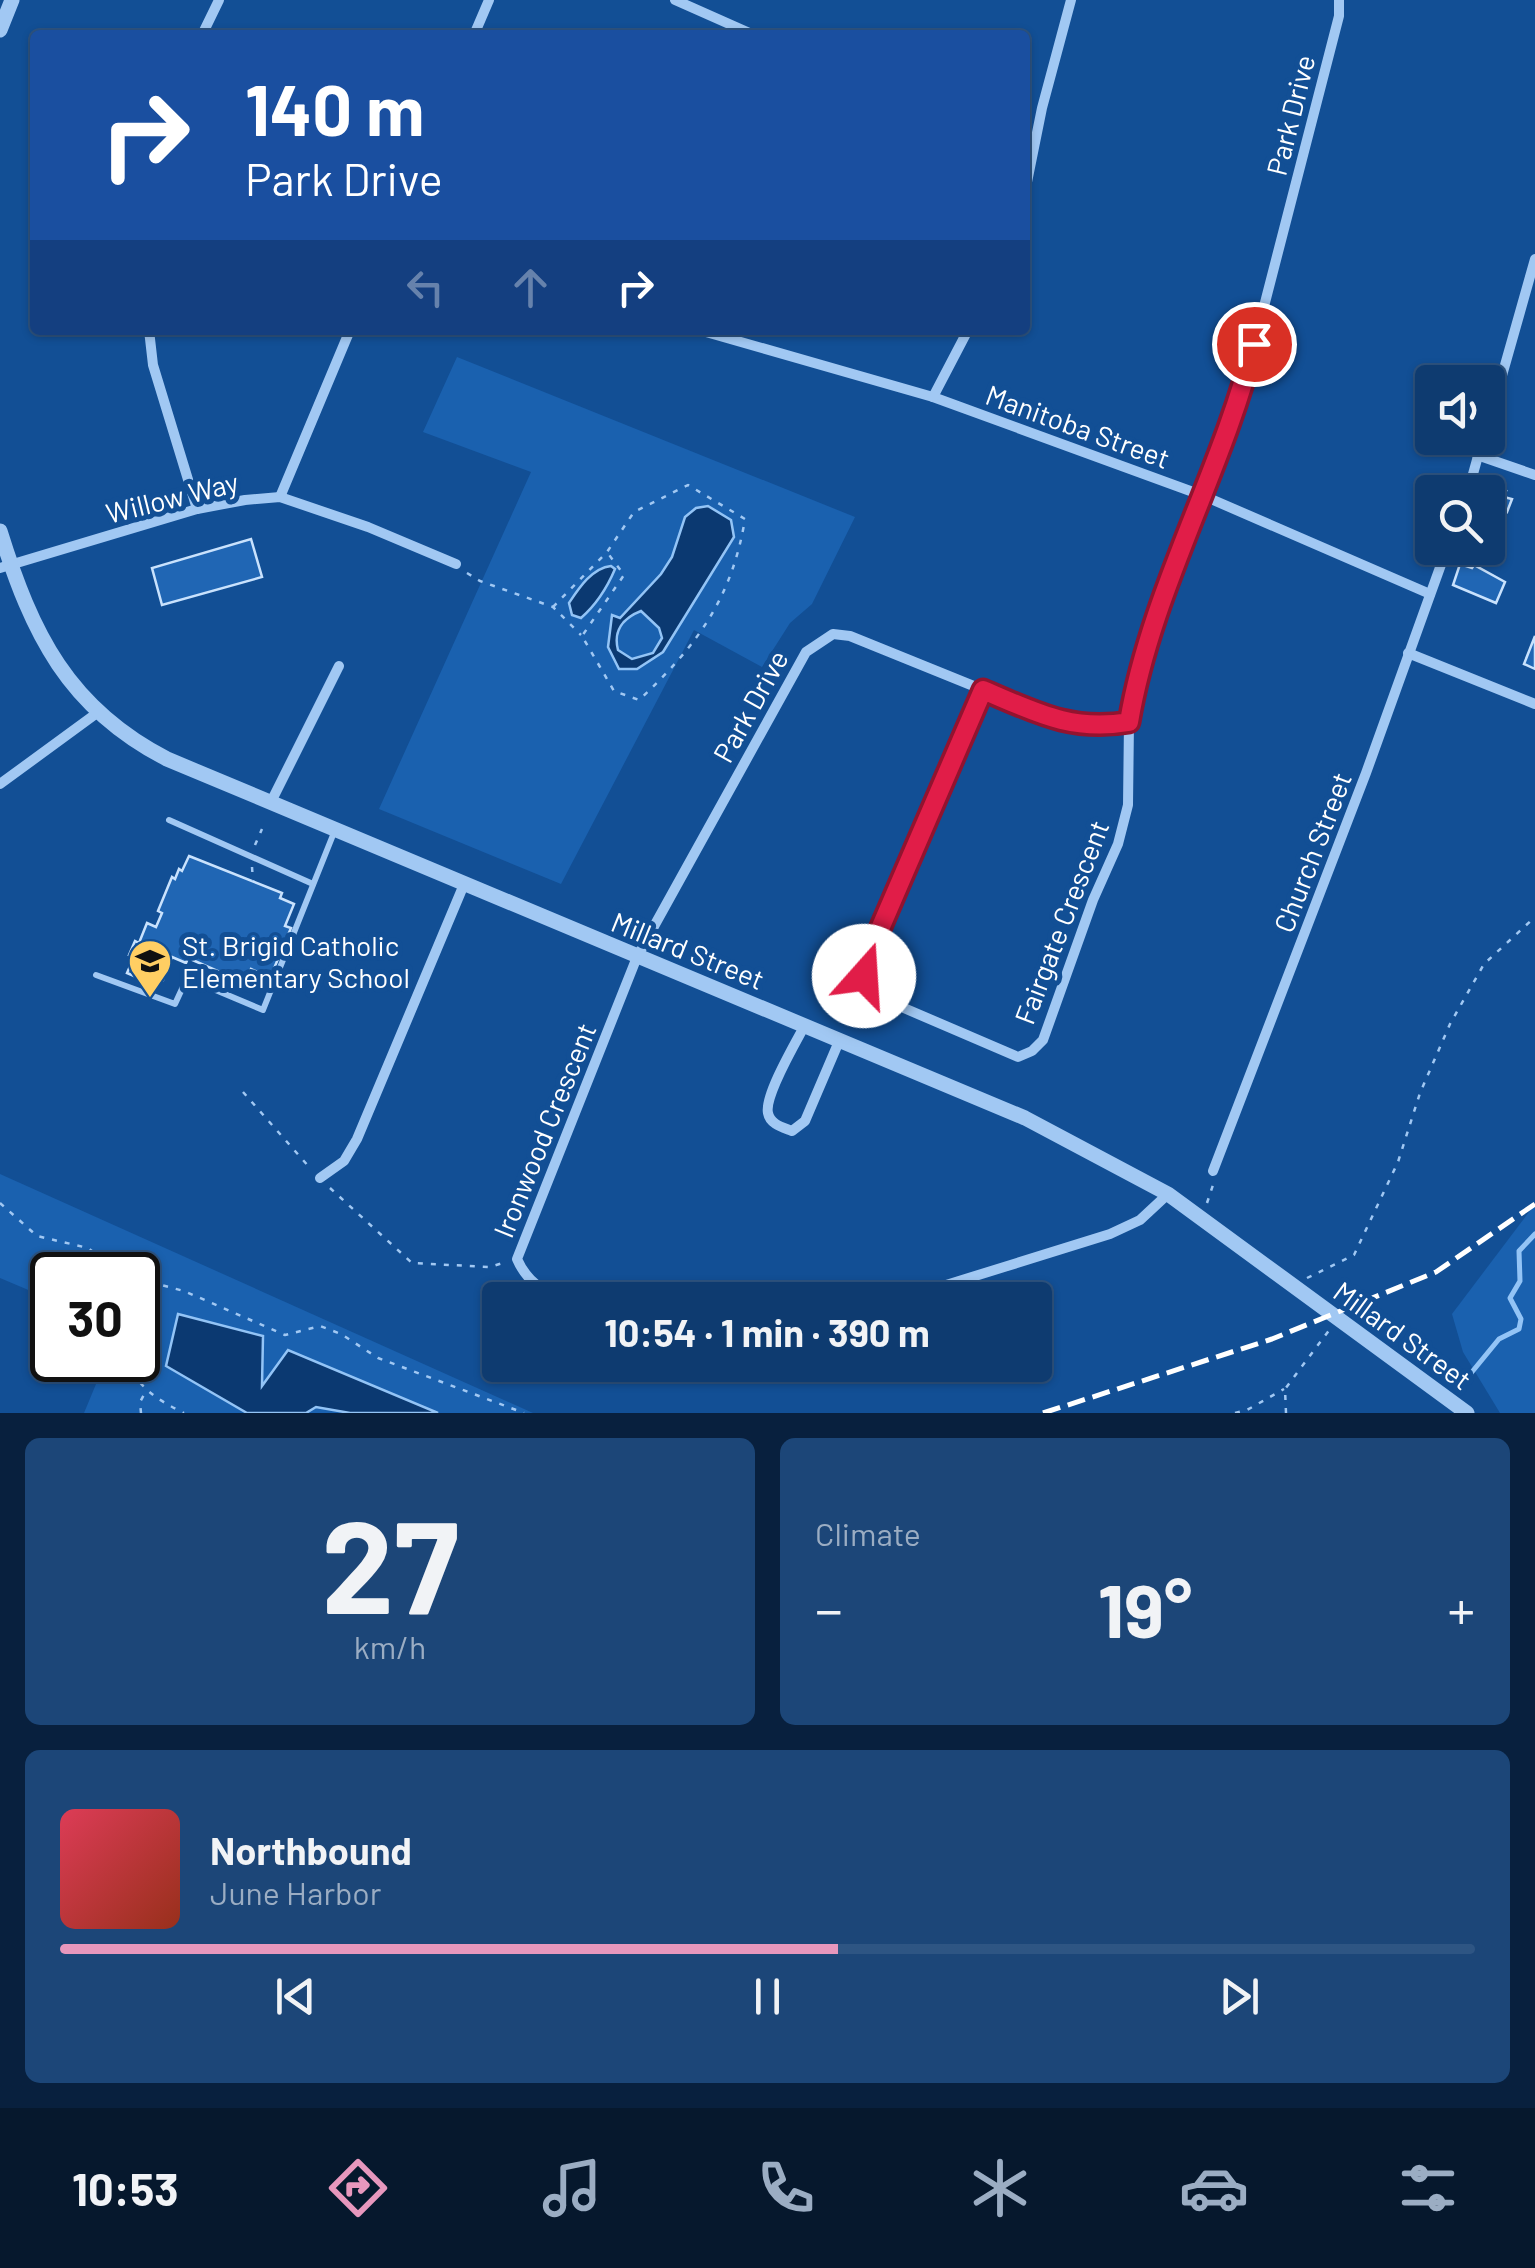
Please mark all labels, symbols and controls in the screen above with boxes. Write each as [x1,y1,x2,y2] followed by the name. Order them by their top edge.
[1259,51,1321,179] street label: Park Drive
[245,66,424,150] text: 140 m
[80,70,210,200] icon: right
[245,151,443,205] text: Park Drive
[398,260,453,315] icon: left
[503,260,558,315] icon: ahead
[608,260,663,315] icon: right
[1212,302,1297,387] pin
[1227,317,1282,372] icon: arrive
[1415,365,1505,565] map controls
[1415,365,1505,455] button: sound
[981,377,1175,475] street label: Manitoba Street
[102,464,242,530] street label: Willow Way
[1415,475,1505,565] button: search
[705,644,795,768] street label: Park Drive
[1266,767,1358,937] street label: Church Street
[1006,815,1116,1029] street label: Fairgate Crescent
[607,904,769,996] street label: Millard Street
[812,924,916,1028] position arrow
[182,928,410,994] place label: St. Brigid Catholic Elementary School
[127,938,173,999] school or university icon: St. Brigid Catholic Elementary School
[485,1018,603,1242] street label: Ironwood Crescent
[30,1252,160,1382] speed limit sign: 30
[1328,1274,1478,1396] street label: Millard Street
[604,1309,930,1355] text: 10:54 · 1 min · 390 m
[321,1484,459,1640] text: 27
[815,1514,921,1552] text: Climate
[1098,1563,1192,1653] text: 19°
[815,1575,843,1641] text: −
[1447,1575,1475,1641] text: +
[354,1627,426,1665] text: km/h
[210,1827,412,1873] text: Northbound
[210,1873,381,1911] text: June Harbor
[268,1969,323,2024] icon: previous
[740,1969,795,2024] icon: pause
[1212,1969,1267,2024] icon: next
[323,2153,393,2223] icon: directions
[537,2153,607,2223] icon: music
[751,2153,821,2223] icon: phone
[965,2153,1035,2223] icon: climate
[1179,2153,1249,2223] icon: car
[1393,2153,1463,2223] icon: filters
[72,2161,179,2215] text: 10:53

